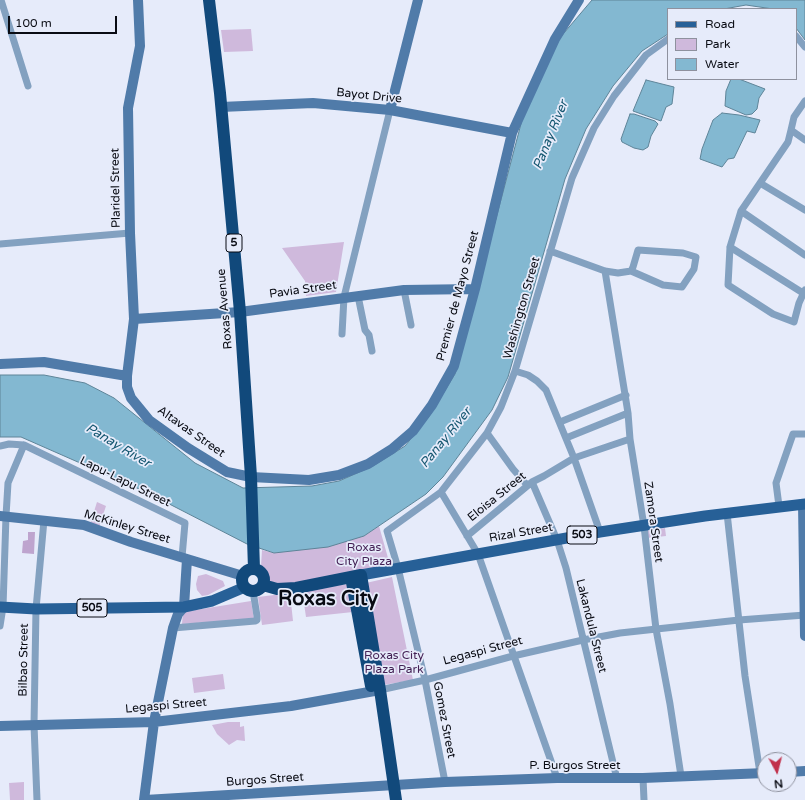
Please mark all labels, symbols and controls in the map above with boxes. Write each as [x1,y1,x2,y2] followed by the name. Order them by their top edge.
[10,8,119,34] scale bar
[667,8,797,80] legend
[15,16,52,30] text: 100 m
[705,17,735,31] text: Road
[705,37,731,51] text: Park
[705,57,739,71] text: Water
[336,85,402,107] street label: Bayot Drive
[530,98,572,172] water label: Panay River
[108,148,124,228] street label: Plaridel Street
[434,229,482,363] street label: Premier de Mayo Street
[226,234,242,252] road number: 5
[500,255,544,361] street label: Washington Street
[214,268,236,350] street label: Roxas Avenue
[268,278,338,302] street label: Pavia Street
[154,403,228,461] street label: Altavas Street
[417,405,475,471] water label: Panay River
[83,421,153,471] water label: Panay River
[77,454,173,510] street label: Lapu-Lapu Street
[465,469,529,525] street label: Eloisa Street
[640,481,666,563] street label: Zamora Street
[82,507,172,547] street label: McKinley Street
[488,520,554,546] street label: Rizal Street
[567,526,597,544] road number: 503
[336,541,392,569] park label: Roxas City Plaza
[572,578,610,674] street label: Lakandula Street
[278,588,378,612] district label: Roxas City
[77,599,107,617] road number: 505
[16,623,32,697] street label: Bilbao Street
[442,633,524,669] street label: Legaspi Street
[364,649,424,677] park label: Roxas City Plaza Park
[430,681,458,759] street label: Gomez Street
[125,695,207,717] street label: Legaspi Street
[757,752,797,792] north arrow
[529,759,621,773] street label: P. Burgos Street
[226,770,304,790] street label: Burgos Street
[773,776,784,790] text: N

